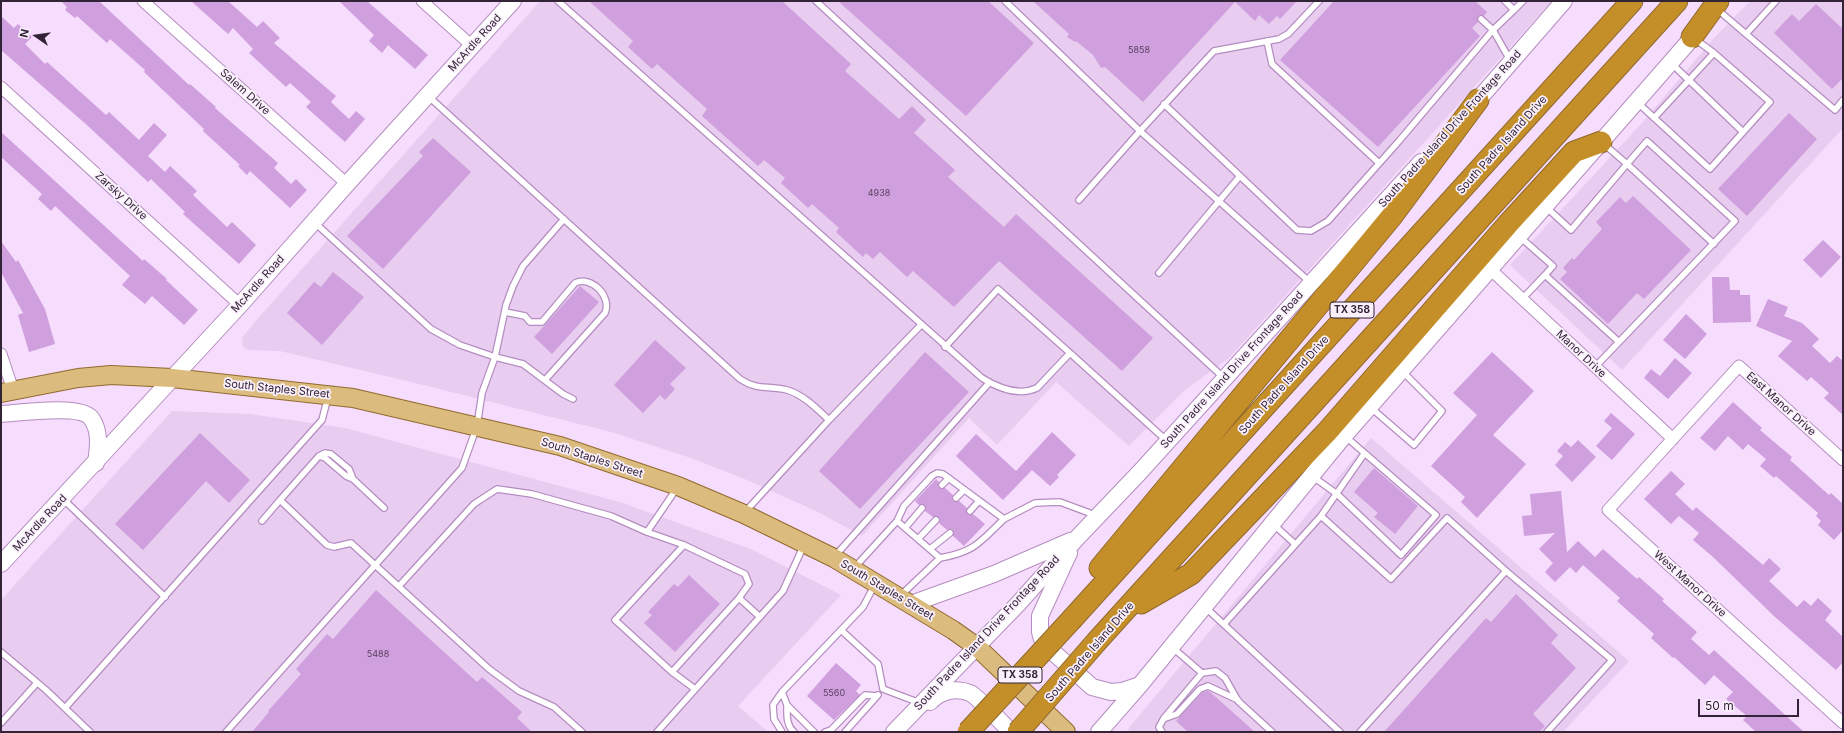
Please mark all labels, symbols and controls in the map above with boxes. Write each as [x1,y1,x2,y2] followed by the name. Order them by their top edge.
[446,12,504,74] street label: McArdle Road
[16,16,56,56] north arrow
[17,28,32,39] text: N
[1128,45,1150,55] house number: 5858
[1376,48,1524,210] street label: South Padre Island Drive Frontage Road
[217,66,273,118] street label: Salem Drive
[1454,93,1550,197] street label: South Padre Island Drive
[92,169,150,223] street label: Zarsky Drive
[868,188,890,198] house number: 4938
[229,253,287,315] street label: McArdle Road
[1158,289,1306,451] street label: South Padre Island Drive Frontage Road
[1330,302,1374,318] road number: TX 358
[1553,327,1609,381] street label: Manor Drive
[1236,333,1332,437] street label: South Padre Island Drive
[1744,369,1818,439] street label: East Manor Drive
[224,377,330,401] street label: South Staples Street
[540,435,644,481] street label: South Staples Street
[10,492,70,554] street label: McArdle Road
[1651,548,1729,620] street label: West Manor Drive
[912,553,1062,713] street label: South Padre Island Drive Frontage Road
[838,557,936,623] street label: South Staples Street
[1043,599,1137,705] street label: South Padre Island Drive
[367,649,389,659] house number: 5488
[998,667,1042,683] road number: TX 358
[823,688,845,698] house number: 5560
[1700,691,1801,717] scale bar
[1705,698,1734,713] text: 50 m

